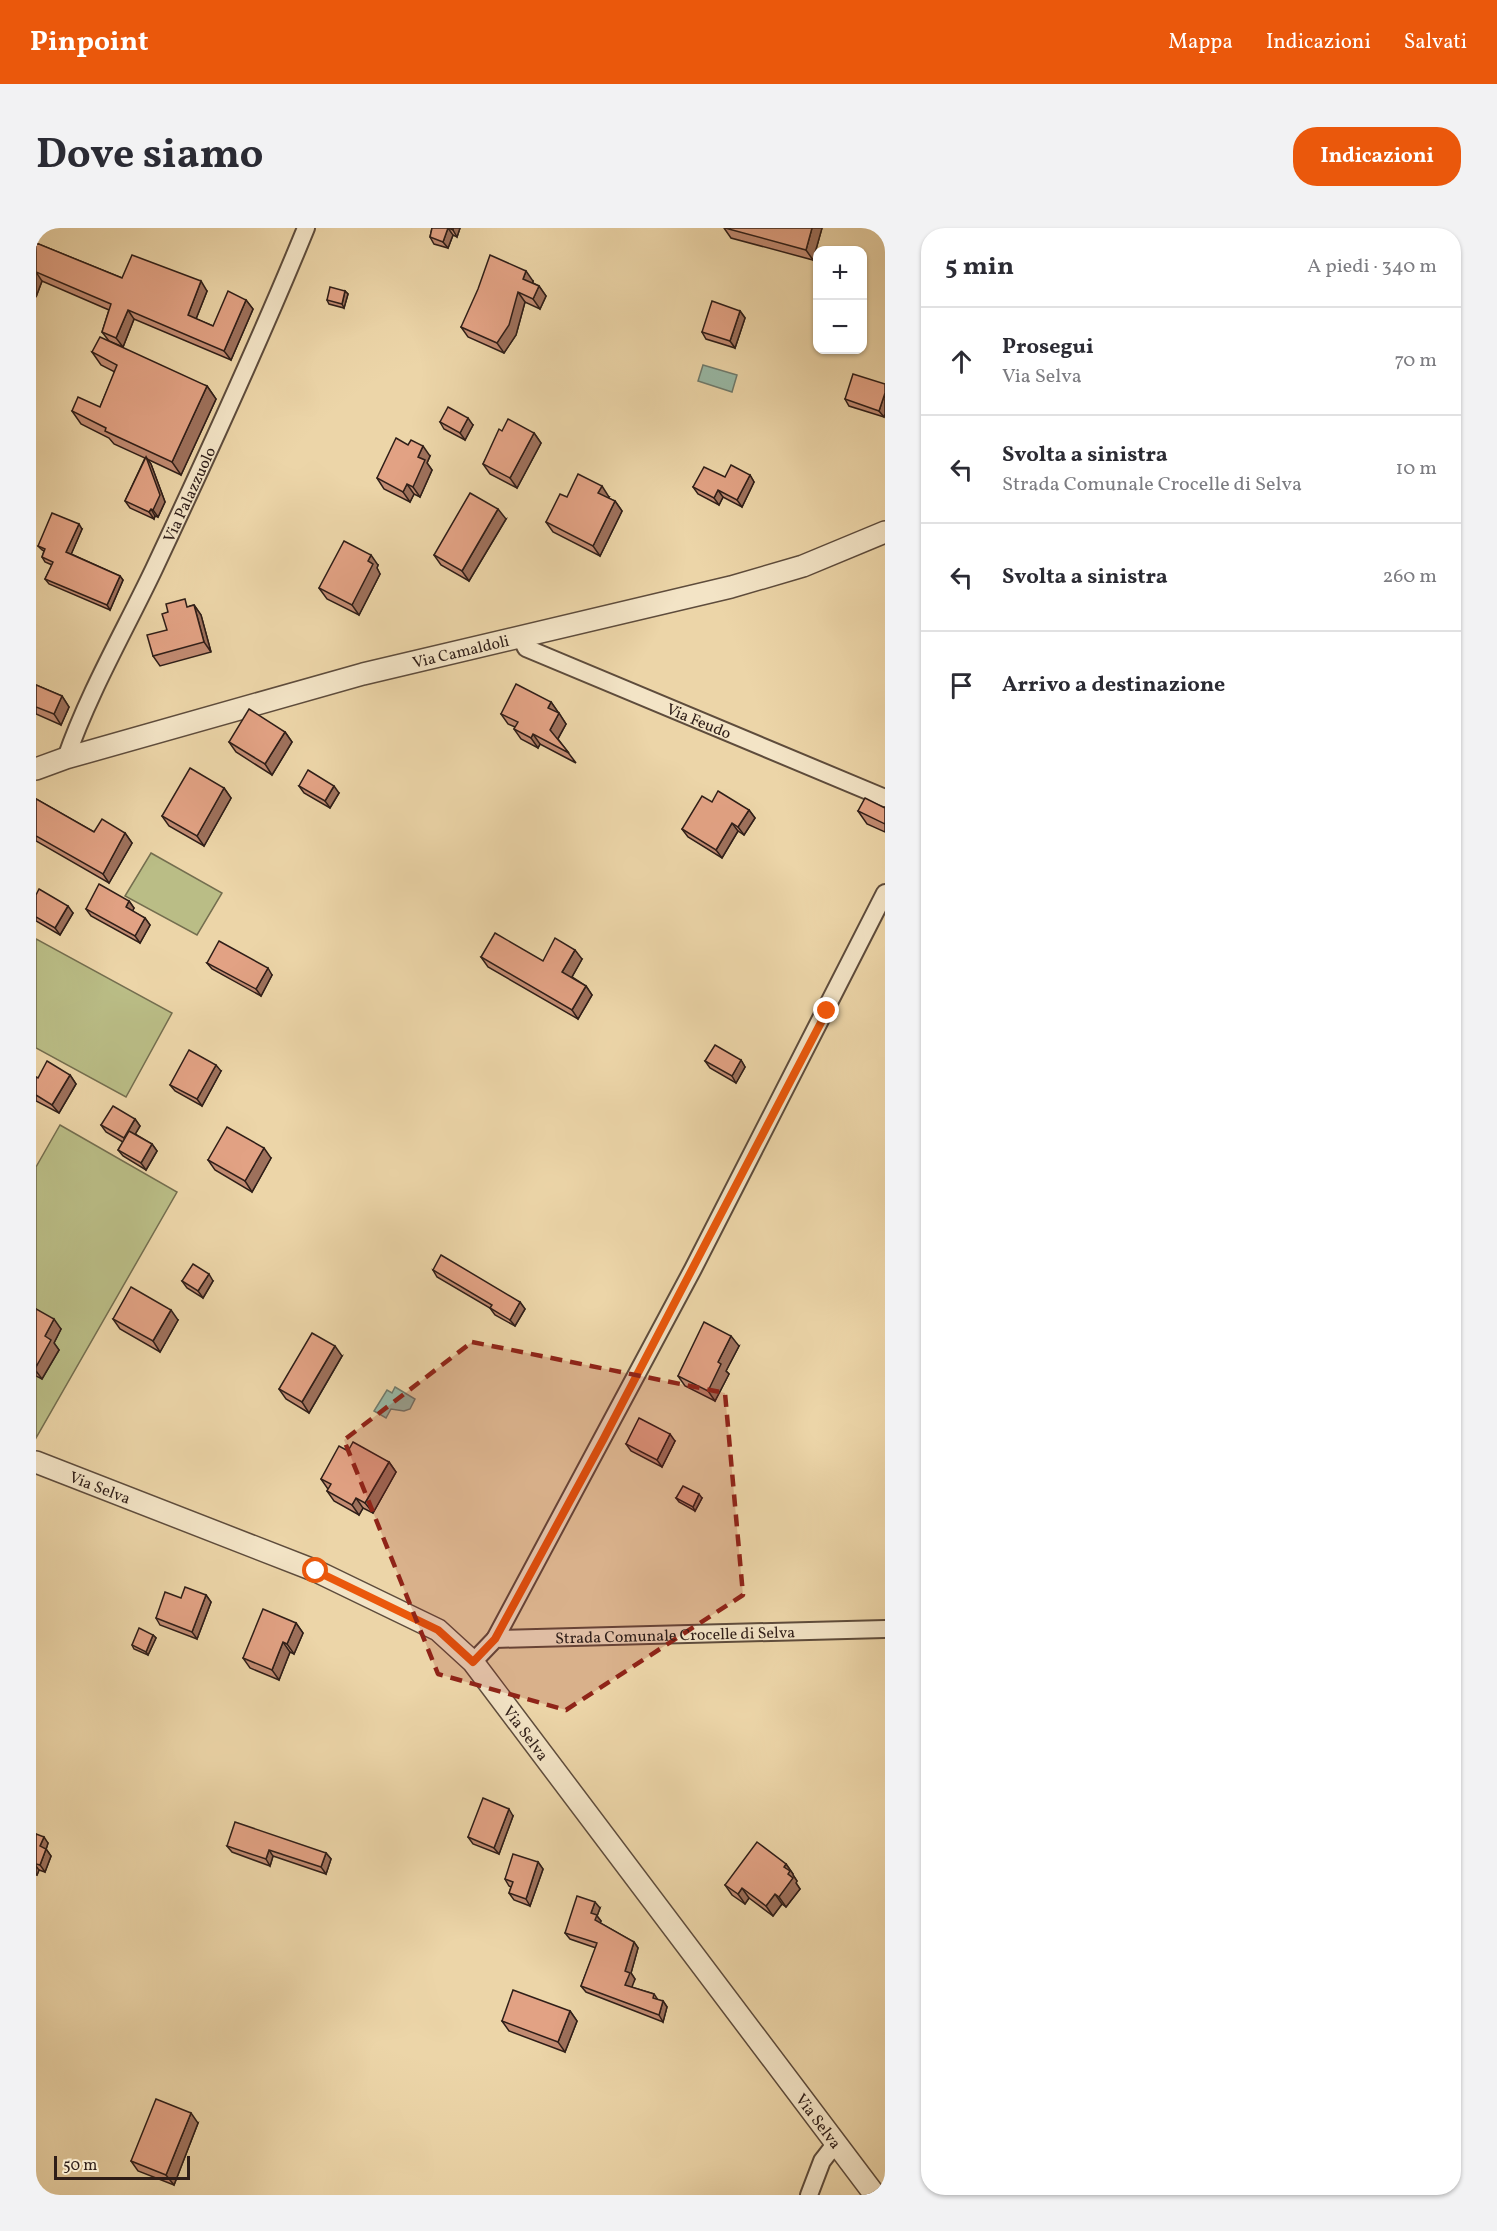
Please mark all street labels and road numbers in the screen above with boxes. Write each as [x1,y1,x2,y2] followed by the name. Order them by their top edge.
[159,444,222,547] street label: Via Palazzuolo
[411,631,512,675] street label: Via Camaldoli
[662,699,734,746] street label: Via Feudo
[66,1467,133,1511] street label: Via Selva
[555,1622,796,1650] street label: Strada Comunale Crocelle di Selva
[497,1702,553,1766] street label: Via Selva
[789,2090,845,2154] street label: Via Selva

